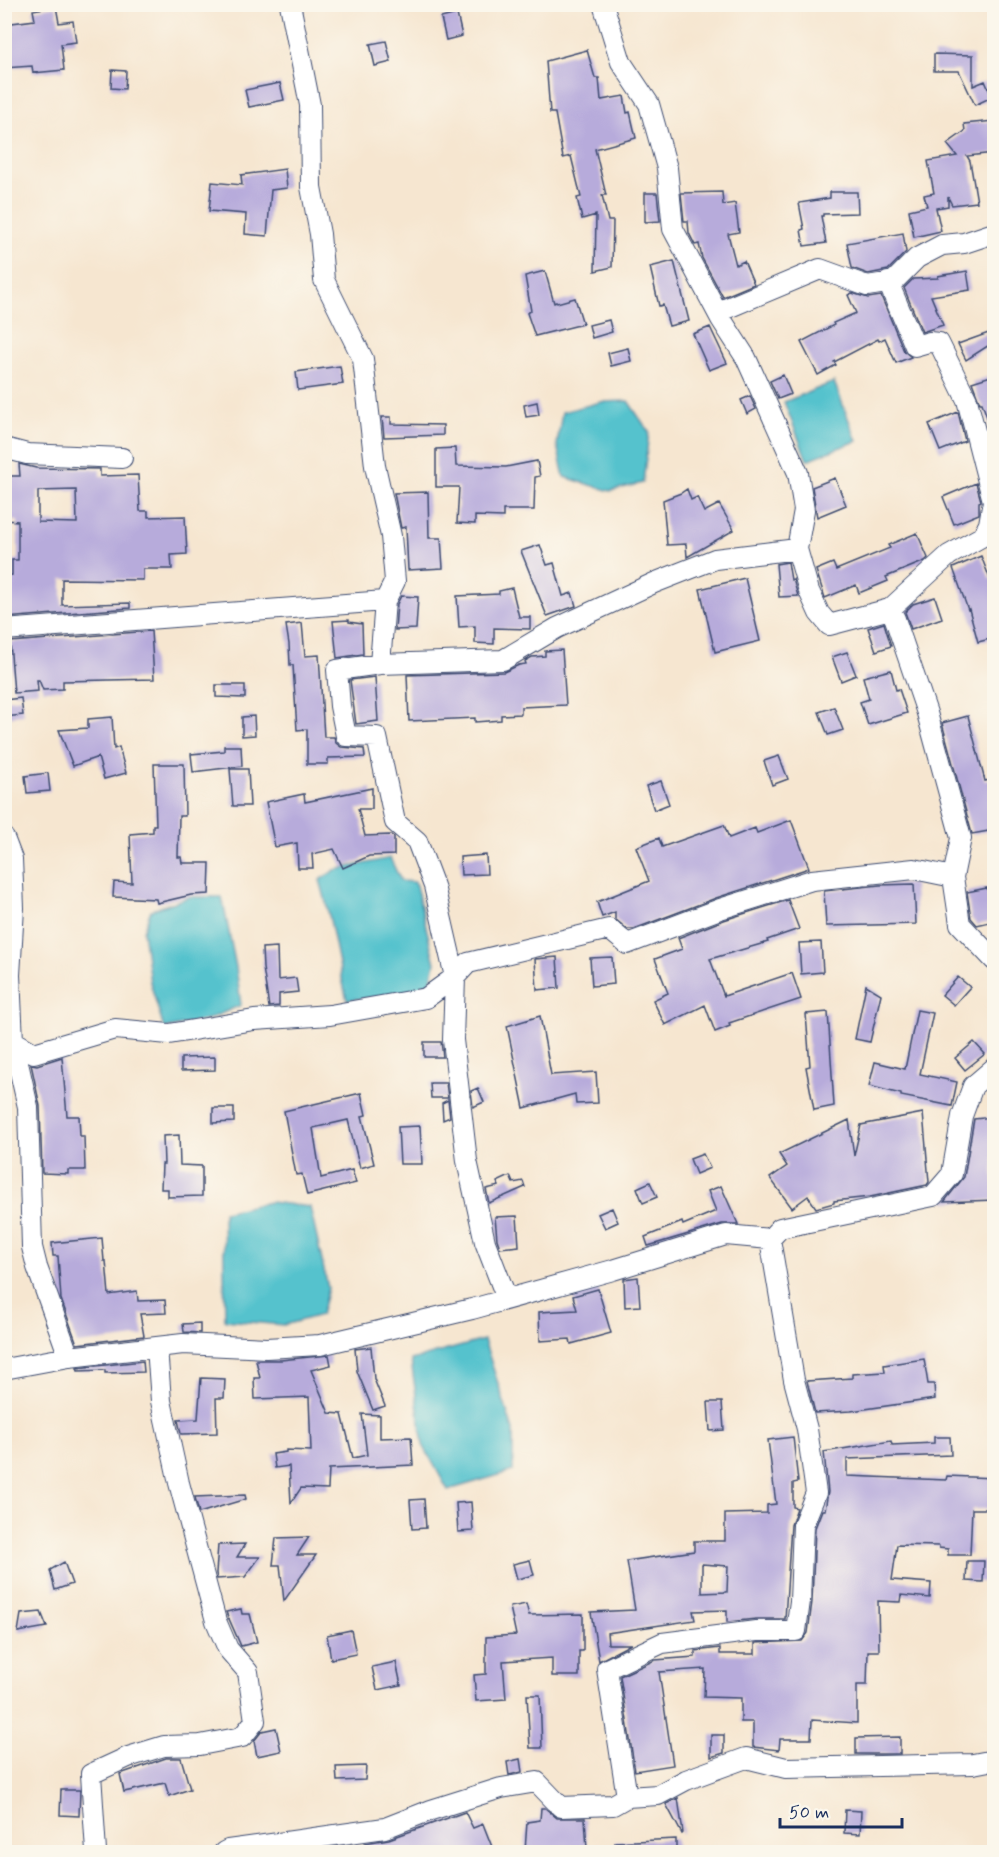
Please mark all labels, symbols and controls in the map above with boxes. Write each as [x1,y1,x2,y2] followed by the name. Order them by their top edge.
[780,1791,902,1829] scale bar
[789,1801,829,1825] text: 50 m

